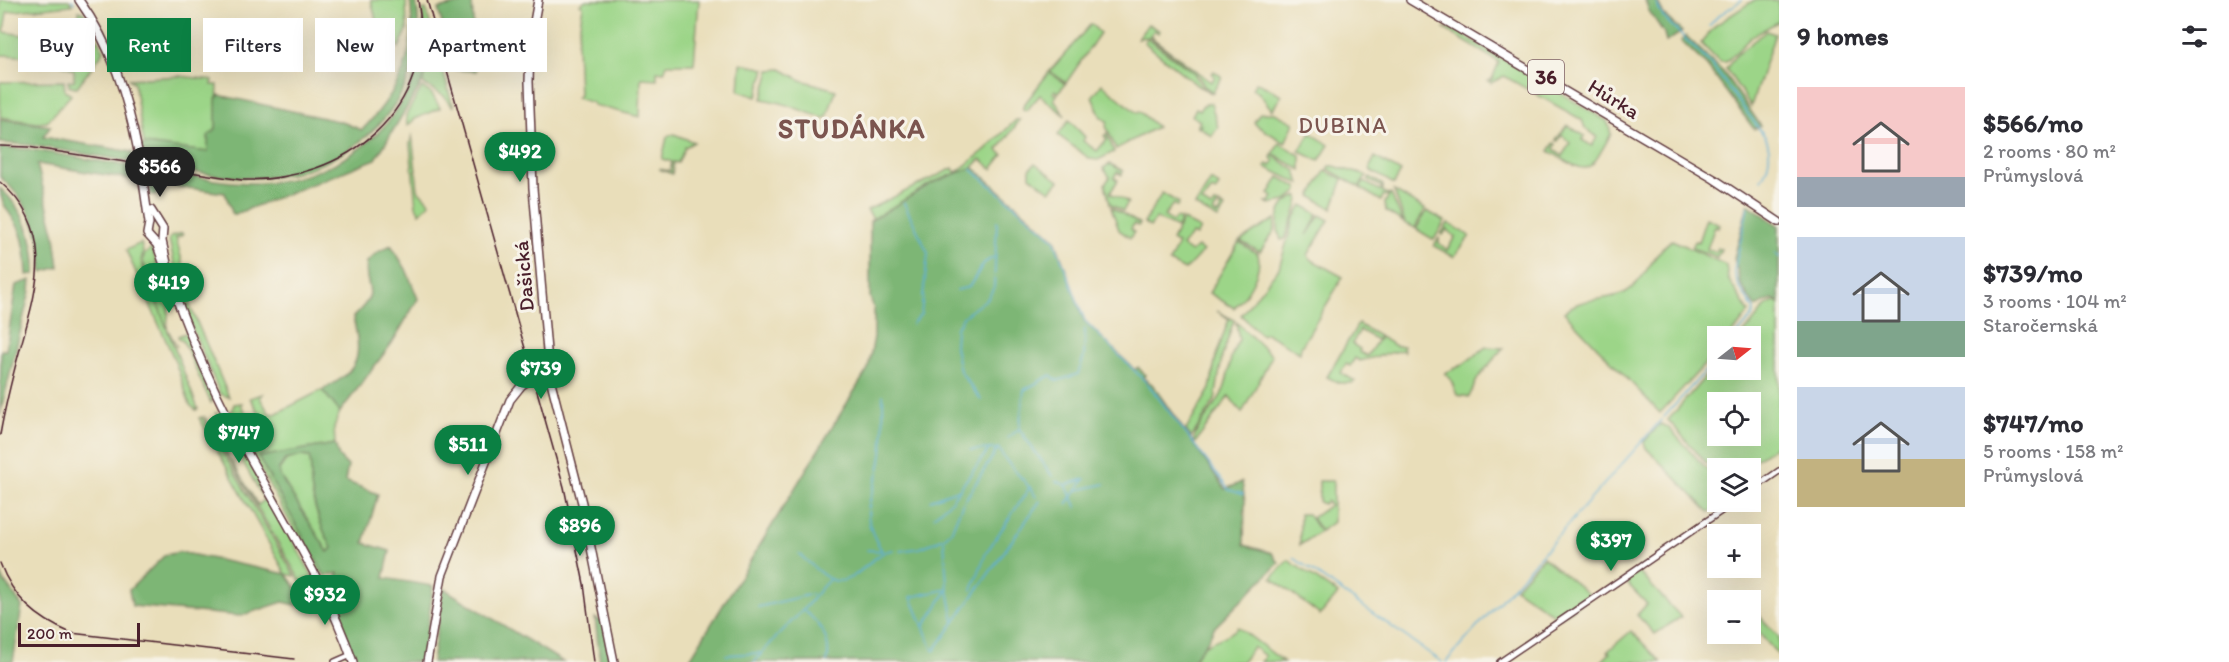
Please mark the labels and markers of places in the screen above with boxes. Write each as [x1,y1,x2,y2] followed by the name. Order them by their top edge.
[484,132,556,183] pin: $492
[124,147,196,198] pin: $566
[133,263,205,314] pin: $419
[505,349,577,400] pin: $739
[203,413,275,464] pin: $747
[432,425,504,476] pin: $511
[544,506,616,557] pin: $896
[1575,521,1647,572] pin: $397
[289,575,361,626] pin: $932

